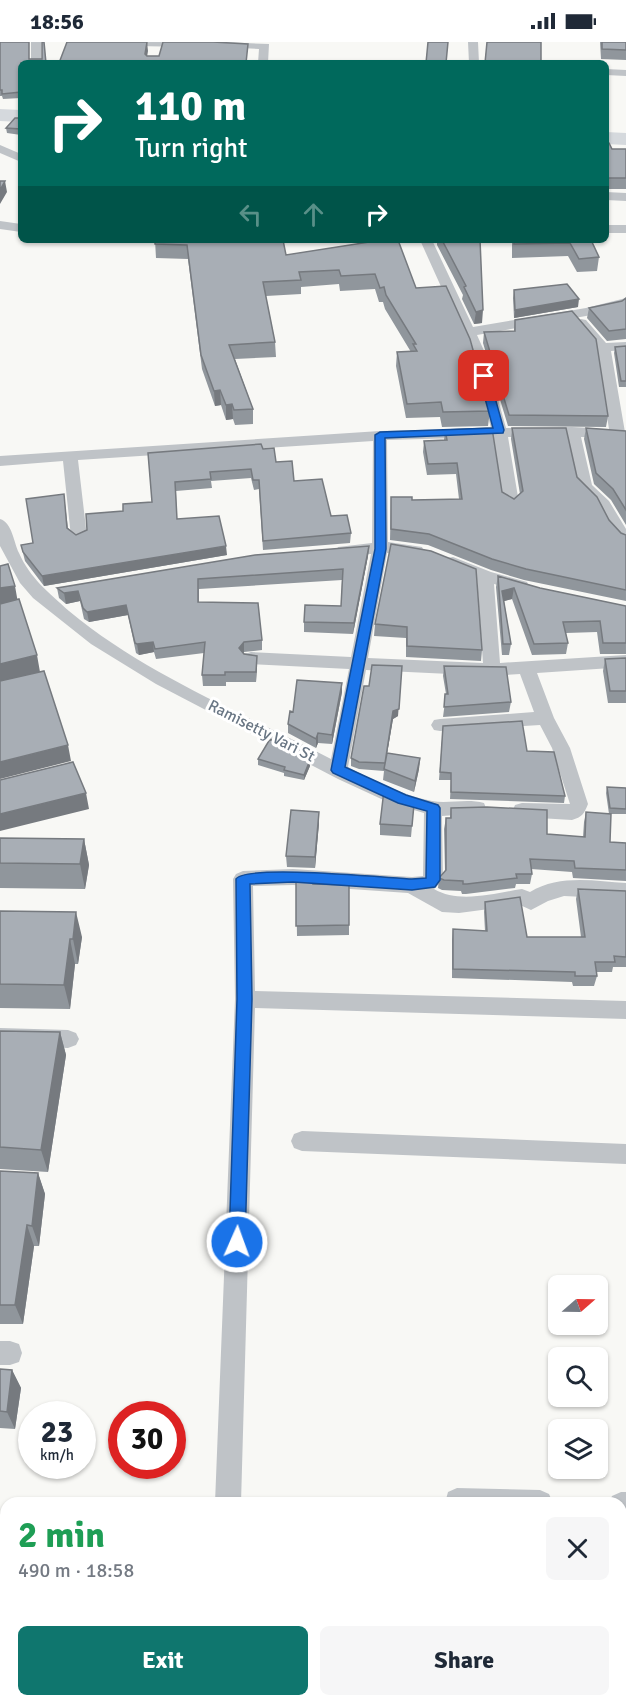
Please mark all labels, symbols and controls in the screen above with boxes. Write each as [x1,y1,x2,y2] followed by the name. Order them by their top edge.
[30,8,84,35] text: 18:56
[135,81,246,132] text: 110 m
[36,84,114,162] icon: right
[135,132,248,165] text: Turn right
[234,198,267,231] icon: left
[297,198,330,231] icon: ahead
[360,198,393,231] icon: right
[458,350,509,401] pin
[467,359,500,392] icon: arrive
[205,695,319,767] street label: Ramisetty Vari St
[205,1210,269,1274] position arrow
[548,1275,608,1335] north arrow
[548,1275,608,1479] map controls
[548,1347,608,1407] button: search
[108,1401,186,1479] speed limit sign: 30
[41,1414,73,1451] text: 23
[548,1419,608,1479] button: layers
[40,1446,74,1464] text: km/h
[18,1513,105,1558] text: 2 min
[546,1517,609,1580] button: close
[18,1558,134,1583] text: 490 m · 18:58
[18,1626,308,1695] button: Exit
[320,1626,609,1695] button: Share

